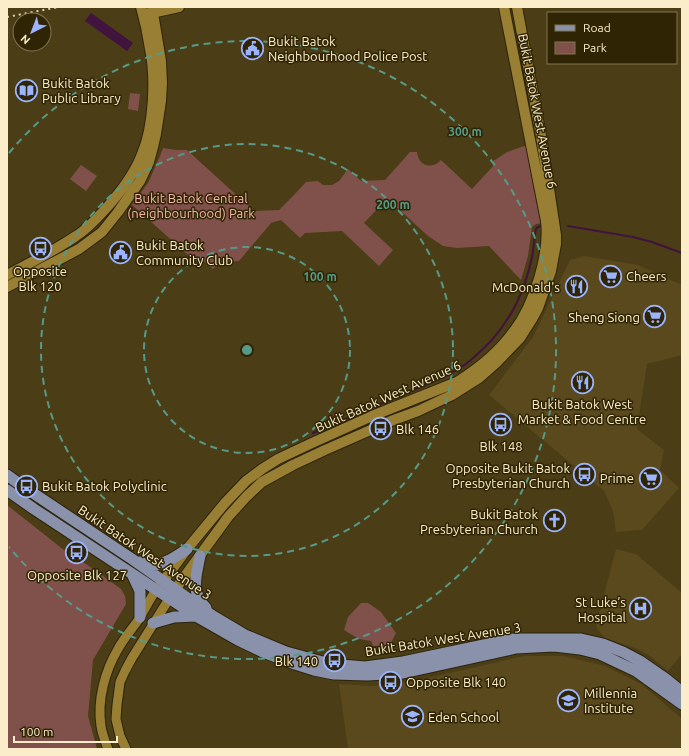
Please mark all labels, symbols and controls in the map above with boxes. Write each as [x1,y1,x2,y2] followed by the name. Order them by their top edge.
[12,12,52,52] north arrow
[547,12,677,64] legend
[583,21,611,34] text: Road
[18,32,32,47] text: N
[516,32,560,190] street label: Bukit Batok West Avenue 6
[268,34,427,63] place label: Bukit Batok Neighbourhood Police Post
[240,35,266,61] public building icon: Bukit Batok Neighbourhood Police Post
[583,41,607,54] text: Park
[42,76,121,105] place label: Bukit Batok Public Library
[14,77,40,103] library icon: Bukit Batok Public Library
[448,125,482,138] text: 300 m
[127,191,255,221] park label: Bukit Batok Central (neighbourhood) Park
[376,198,410,211] text: 200 m
[27,236,53,262] bus stop icon: Opposite Blk 120
[136,238,233,267] place label: Bukit Batok Community Club
[108,239,134,265] public building icon: Bukit Batok Community Club
[598,263,624,289] supermarket icon: Cheers
[13,264,67,293] place label: Opposite Blk 120
[626,269,667,283] place label: Cheers
[303,270,337,283] text: 100 m
[563,274,589,300] restaurant icon: McDonald's
[492,280,560,294] place label: McDonald's
[642,304,668,330] supermarket icon: Sheng Siong
[568,310,640,324] place label: Sheng Siong
[240,343,254,357] centre of rings
[313,358,463,434] street label: Bukit Batok West Avenue 6
[569,369,595,395] restaurant icon: Bukit Batok West Market & Food Centre
[518,397,646,426] place label: Bukit Batok West Market & Food Centre
[488,411,514,437] bus stop icon: Blk 148
[368,416,394,442] bus stop icon: Blk 146
[396,422,439,436] place label: Blk 146
[479,439,523,453] place label: Blk 148
[445,461,570,490] place label: Opposite Bukit Batok Presbyterian Church
[572,462,598,488] bus stop icon: Opposite Bukit Batok Presbyterian Church
[637,465,663,491] supermarket icon: Prime
[600,471,634,485] place label: Prime
[13,473,39,499] bus stop icon: Bukit Batok Polyclinic
[42,479,167,493] place label: Bukit Batok Polyclinic
[76,502,214,602] street label: Bukit Batok West Avenue 3
[420,507,538,536] place label: Bukit Batok Presbyterian Church
[541,508,567,534] church icon: Bukit Batok Presbyterian Church
[64,540,90,566] bus stop icon: Opposite Blk 127
[27,568,127,582] place label: Opposite Blk 127
[575,595,627,624] place label: St Luke’s Hospital
[628,596,654,622] hospital icon: St Luke’s Hospital
[364,620,522,658] street label: Bukit Batok West Avenue 3
[321,648,347,674] bus stop icon: Blk 140
[275,654,318,668] place label: Blk 140
[377,669,403,695] bus stop icon: Opposite Blk 140
[406,675,506,689] place label: Opposite Blk 140
[584,686,637,715] place label: Millennia Institute
[556,687,582,713] school or university icon: Millennia Institute
[399,704,425,730] school or university icon: Eden School
[428,710,500,724] place label: Eden School
[14,718,117,744] scale bar
[20,725,53,738] text: 100 m

